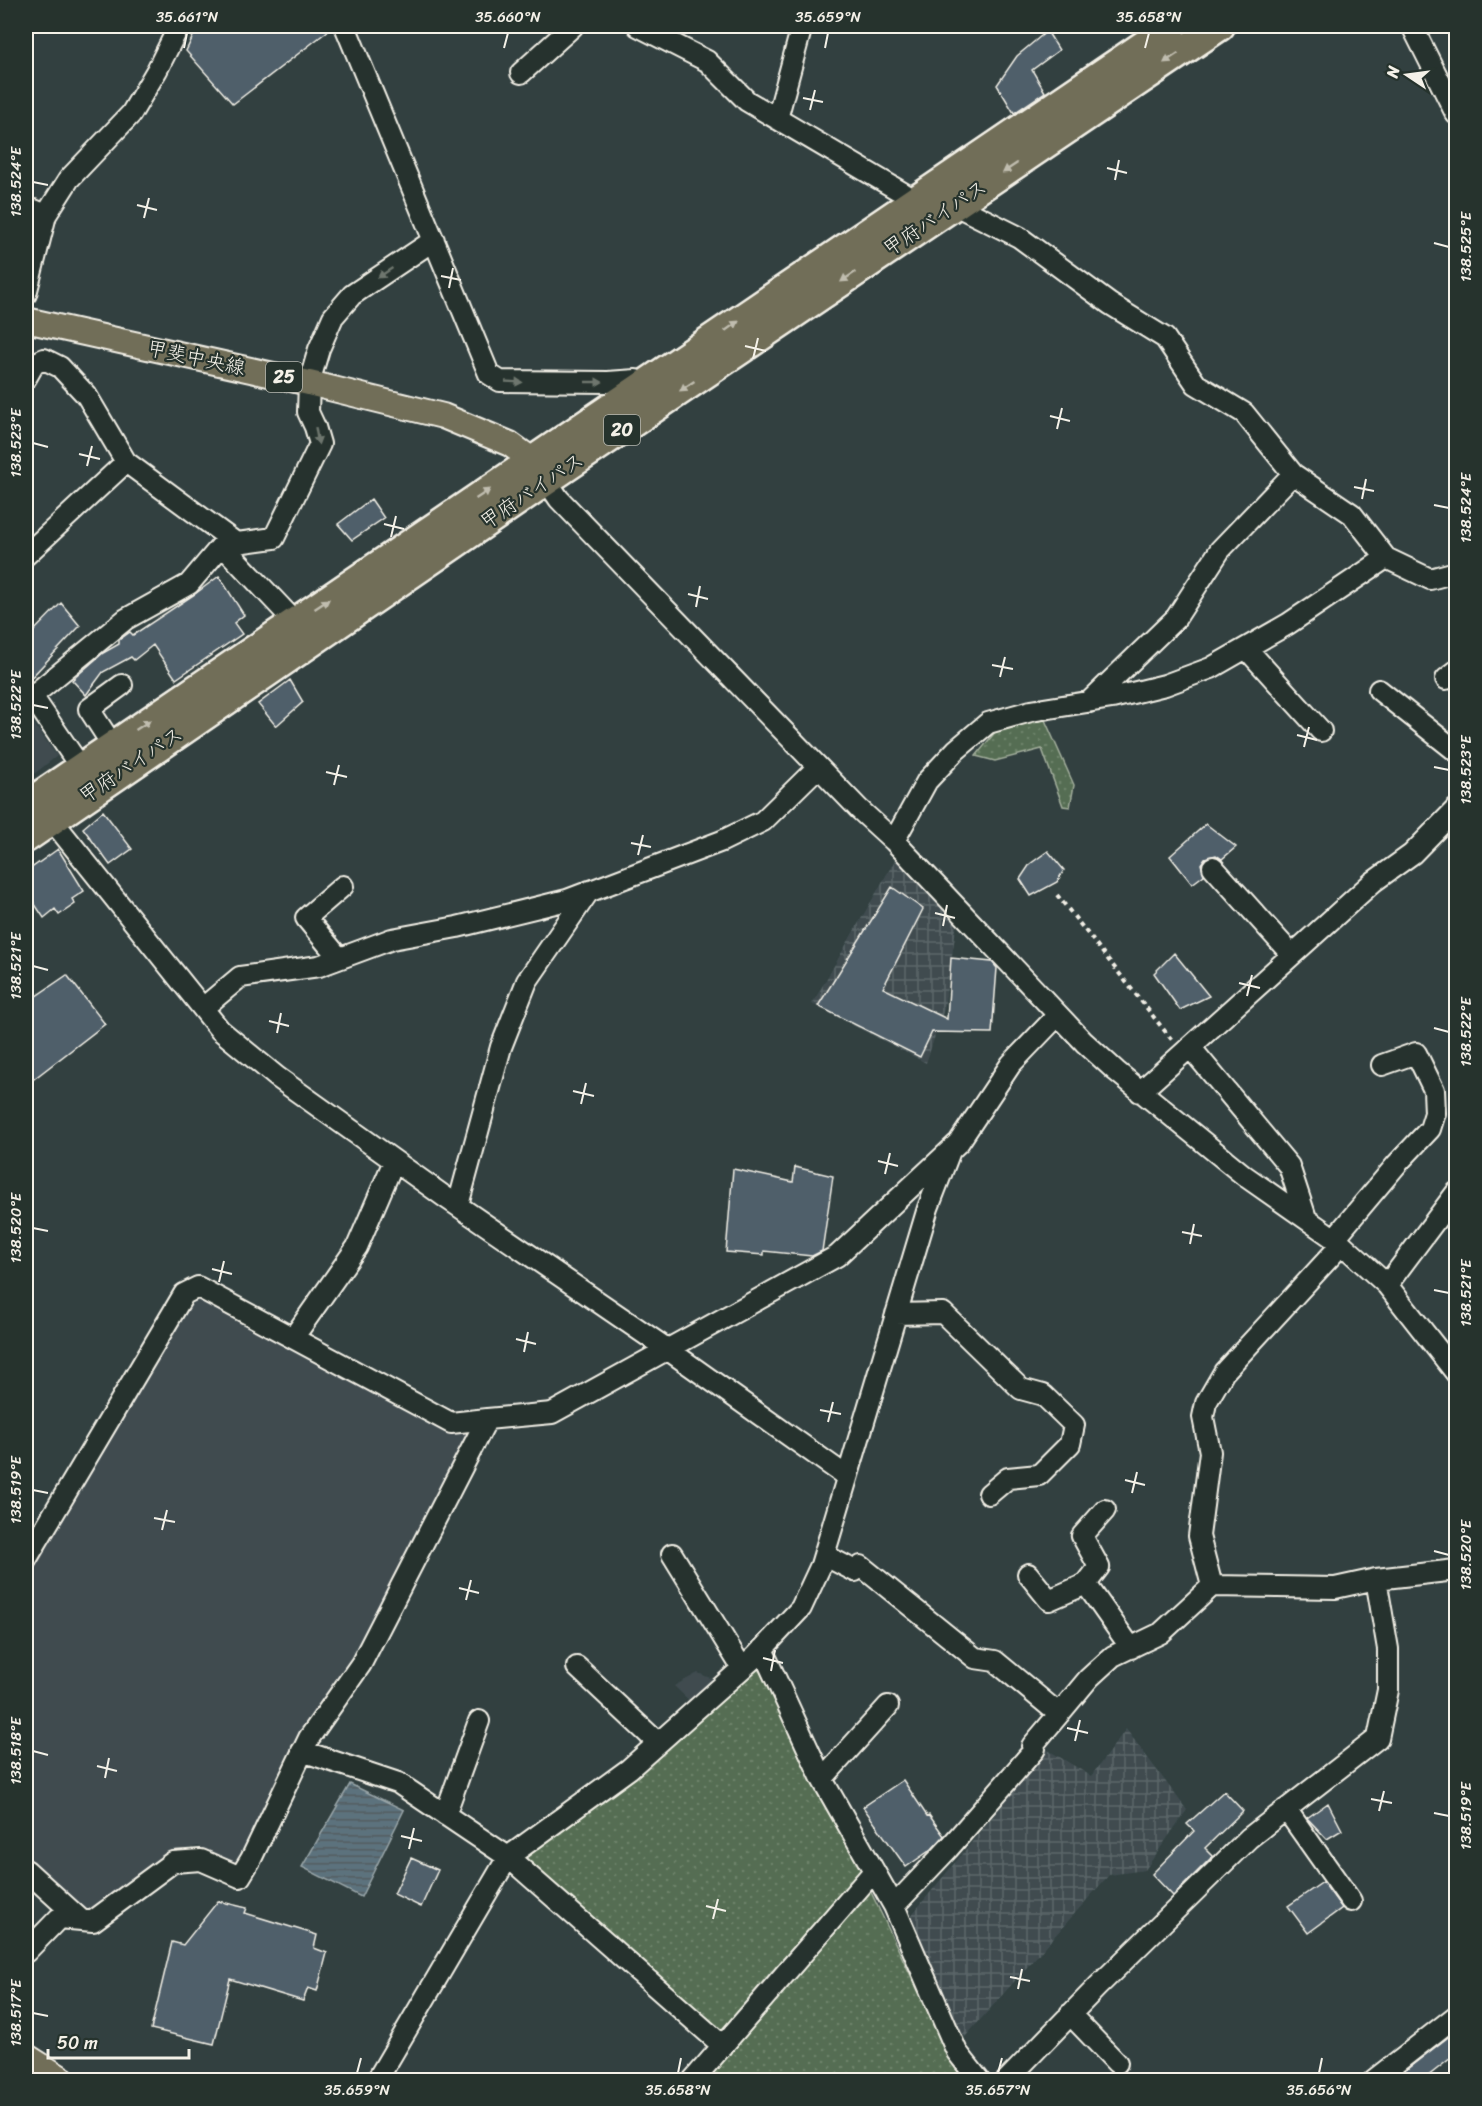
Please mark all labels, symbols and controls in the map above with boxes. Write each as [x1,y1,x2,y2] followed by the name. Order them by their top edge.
[156,4,219,30] text: 35.661°N
[475,4,541,30] text: 35.660°N
[795,4,861,30] text: 35.659°N
[1116,4,1182,30] text: 35.658°N
[1377,45,1437,105] north arrow
[1164,52,1180,64] one-way arrow
[1377,62,1408,81] text: N
[3,145,29,217] text: 138.524°E
[1001,162,1018,173] one-way arrow
[876,170,994,266] street label: 甲府バイパス
[1453,210,1479,282] text: 138.525°E
[377,267,394,278] one-way arrow
[841,271,857,283] one-way arrow
[723,320,739,332] one-way arrow
[143,330,249,386] street label: 甲斐中央線
[266,362,302,392] road number: 25
[505,377,524,387] one-way arrow
[584,377,603,387] one-way arrow
[679,380,695,392] one-way arrow
[3,407,29,478] text: 138.523°E
[604,415,640,445] road number: 20
[312,427,321,446] one-way arrow
[473,443,591,539] street label: 甲府バイパス
[1453,471,1479,543] text: 138.524°E
[475,489,491,500] one-way arrow
[313,598,330,609] one-way arrow
[3,669,29,740] text: 138.522°E
[72,717,190,813] street label: 甲府バイパス
[135,719,151,731] one-way arrow
[1453,734,1479,805] text: 138.523°E
[3,931,29,1000] text: 138.521°E
[1453,996,1479,1067] text: 138.522°E
[3,1191,29,1263] text: 138.520°E
[1453,1258,1479,1327] text: 138.521°E
[3,1454,29,1524] text: 138.519°E
[1453,1518,1479,1590] text: 138.520°E
[3,1716,29,1785] text: 138.518°E
[1453,1780,1479,1850] text: 138.519°E
[3,1978,29,2047] text: 138.517°E
[48,2022,189,2060] scale bar
[57,2027,98,2059] text: 50 m
[324,2077,390,2103] text: 35.659°N
[645,2077,711,2103] text: 35.658°N
[966,2077,1031,2103] text: 35.657°N
[1287,2077,1352,2103] text: 35.656°N

